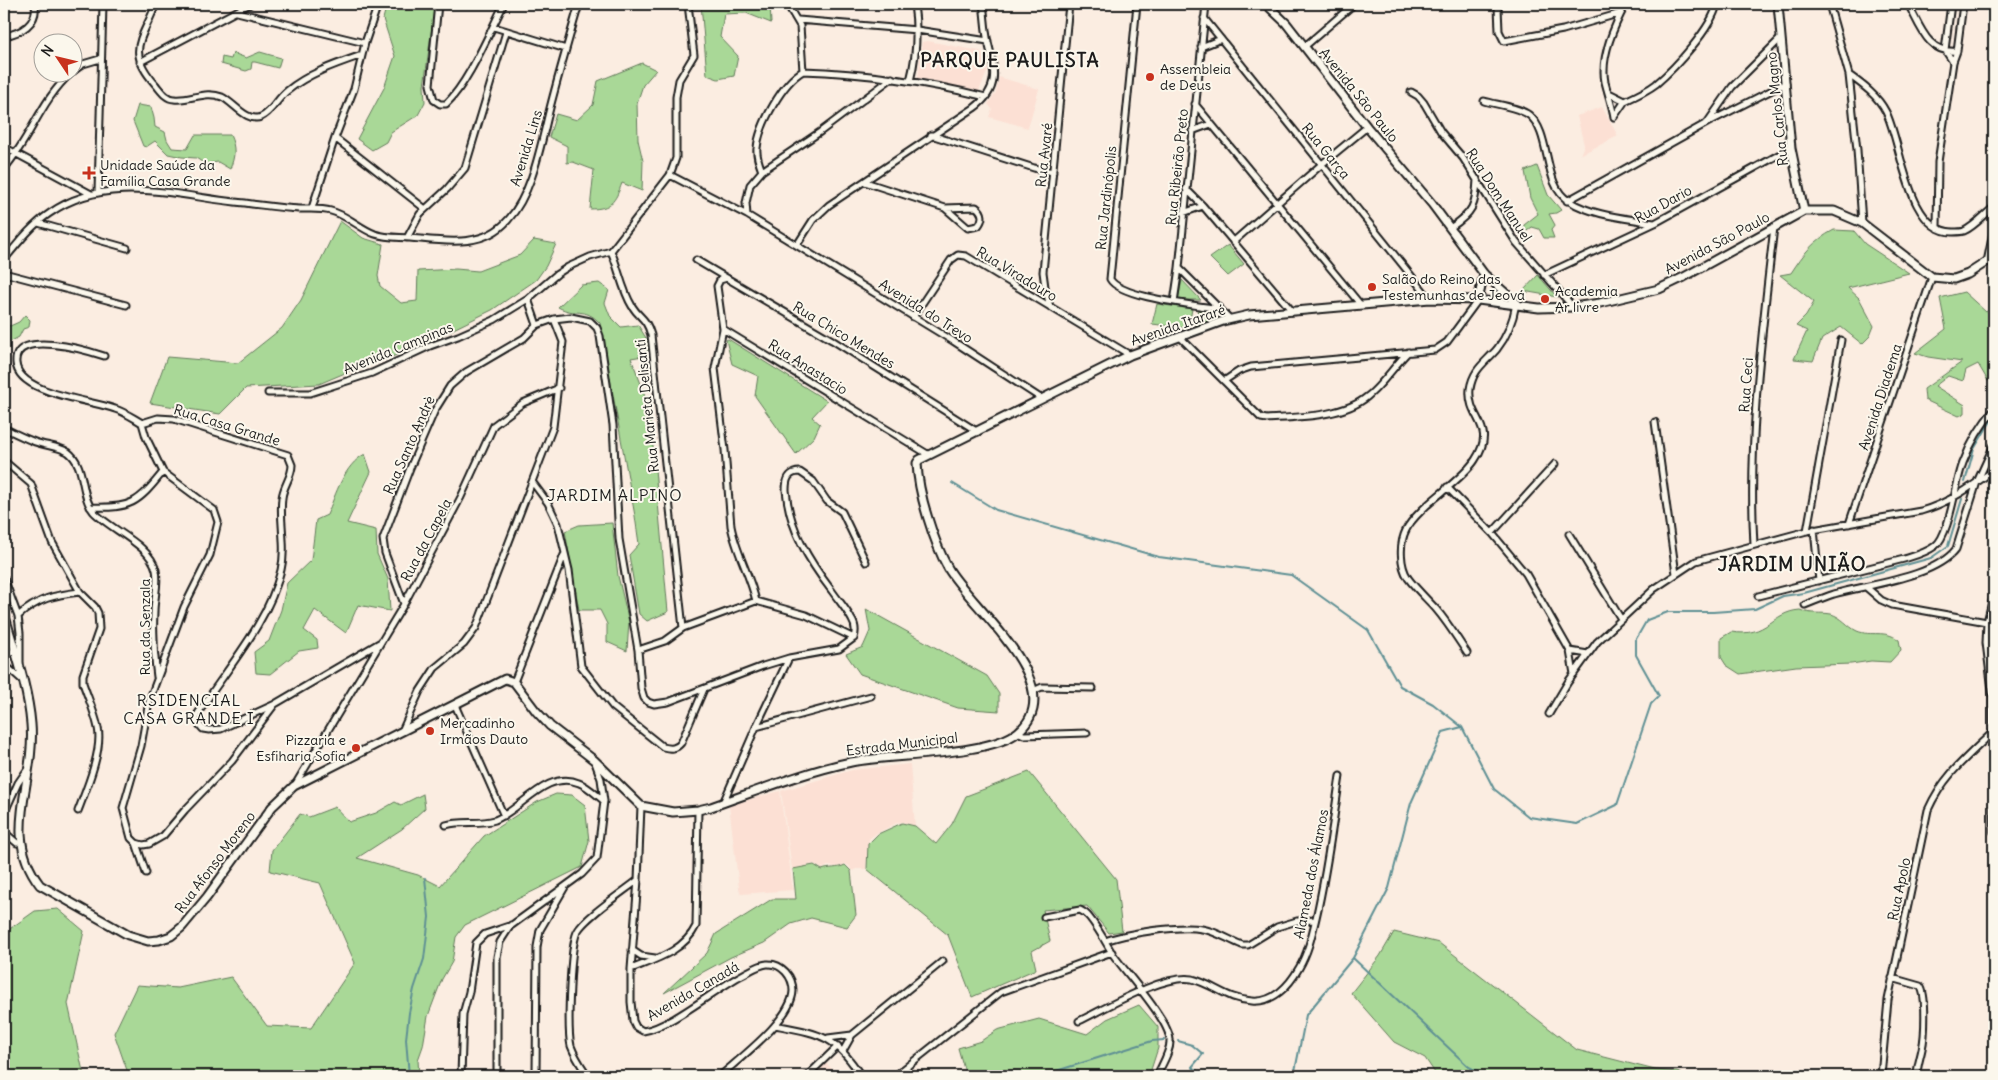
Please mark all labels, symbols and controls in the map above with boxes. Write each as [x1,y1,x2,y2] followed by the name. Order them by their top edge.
[32,32,82,82] north arrow
[37,41,58,60] text: N
[1315,44,1403,146] street label: Avenida São Paulo
[920,48,1100,72] district label: PARQUE PAULISTA
[1762,51,1792,167] street label: Rua Carlos Magno
[1160,60,1231,94] place label: Assembleia de Deus
[1144,71,1156,83] marker: Assembleia de Deus
[506,107,546,189] street label: Avenida Lins
[1162,108,1192,226] street label: Rua Ribeirão Preto
[1298,119,1354,183] street label: Rua Garça
[1032,122,1056,188] street label: Rua Avaré
[1092,145,1120,251] street label: Rua Jardinópolis
[1462,145,1536,245] street label: Rua Dom Manuel
[100,156,231,190] place label: Unidade Saúde da Família Casa Grande
[82,166,96,180] marker: Unidade Saúde da Família Casa Grande
[1631,181,1695,227] street label: Rua Dario
[1662,208,1773,278] street label: Avenida São Paulo
[973,243,1061,305] street label: Rua Viradouro
[1382,270,1525,304] place label: Salão do Reino das Testemunhas de Jeová
[876,275,976,347] street label: Avenida do Trevo
[1366,281,1378,293] marker: Salão do Reino das Testemunhas de Jeová
[1555,282,1618,316] place label: Academia Ar livre
[1539,293,1551,305] marker: Academia Ar livre
[790,297,898,373] street label: Rua Chico Mendes
[1128,300,1228,350] street label: Avenida Itararé
[340,318,456,378] street label: Avenida Campinas
[765,335,851,399] street label: Rua Anastacio
[631,338,663,474] street label: Rua Marieta Delisanti
[1854,341,1906,453] street label: Avenida Diadema
[1735,357,1757,413] street label: Rua Ceci
[379,393,439,497] street label: Rua Santo Andrè
[172,400,282,450] street label: Rua Casa Grande
[547,485,683,505] district label: JARDIM ALPINO
[397,495,455,585] street label: Rua da Capela
[1718,551,1866,576] district label: JARDIM UNIÃO
[136,579,154,675] street label: Rua da Senzala
[123,690,255,728] district label: RSIDENCIAL CASA GRANDE I
[440,714,528,748] place label: Mercadinho Irmãos Dauto
[424,725,436,737] marker: Mercadinho Irmãos Dauto
[845,728,959,760] street label: Estrada Municipal
[256,731,346,765] place label: Pizzaria e Esfiharia Sofia
[350,742,362,754] marker: Pizzaria e Esfiharia Sofia
[171,807,259,917] street label: Rua Afonso Moreno
[1290,808,1332,940] street label: Alameda dos Álamos
[1884,856,1914,922] street label: Rua Apolo
[644,957,742,1025] street label: Avenida Canadá

